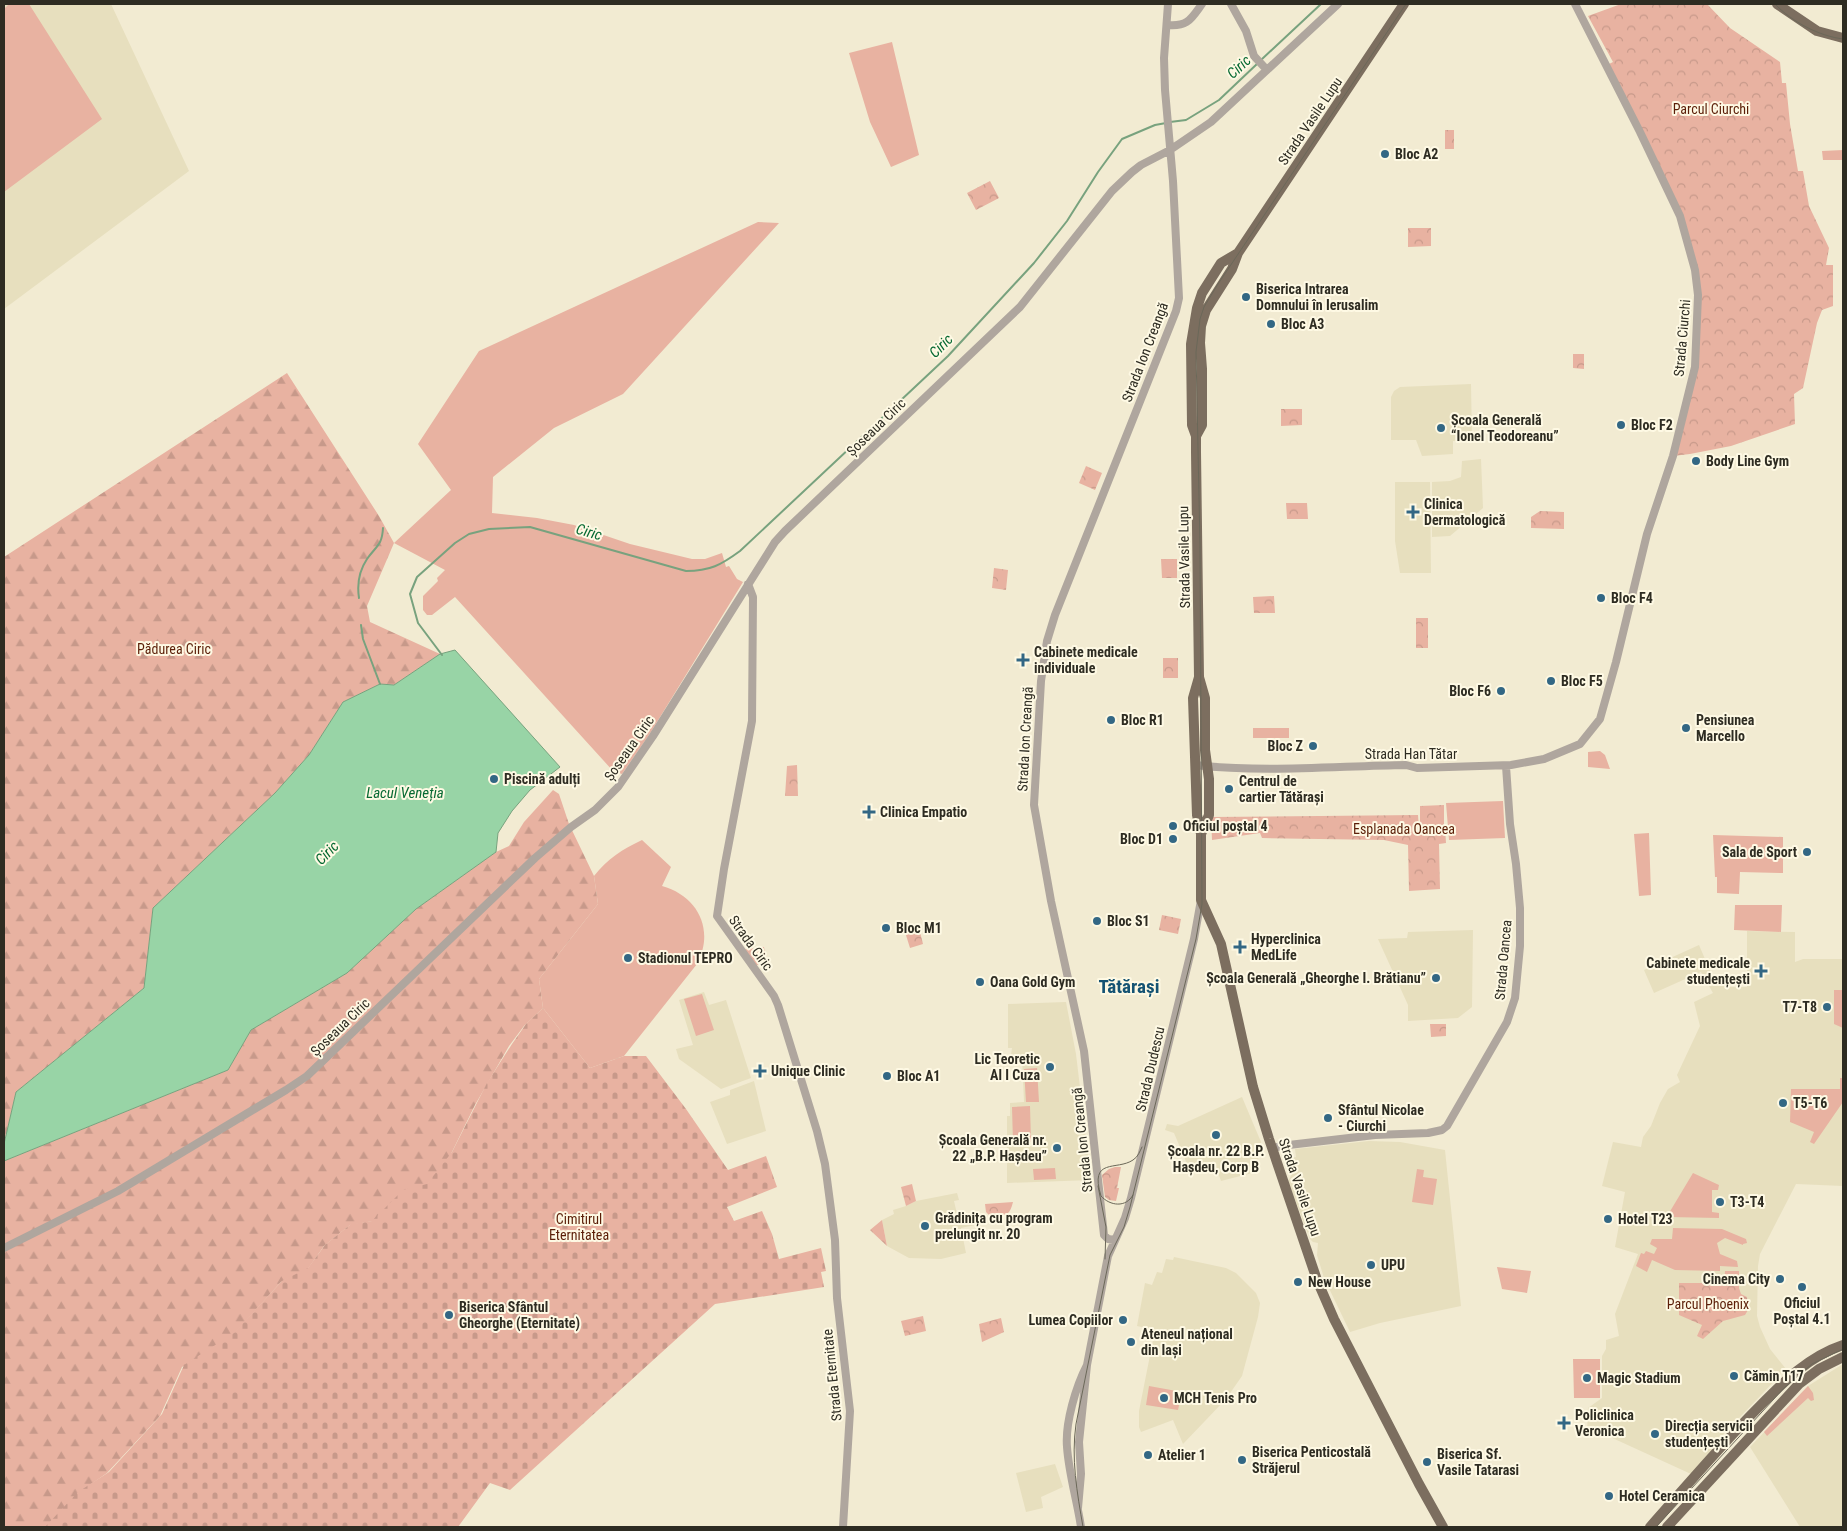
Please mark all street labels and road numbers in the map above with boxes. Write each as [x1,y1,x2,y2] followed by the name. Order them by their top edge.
[1275,74,1345,168] street label: Strada Vasile Lupu
[1671,299,1693,377] street label: Strada Ciurchi
[1119,300,1171,404] street label: Strada Ion Creangă
[843,395,909,460] street label: Șoseaua Ciric
[1175,506,1193,608] street label: Strada Vasile Lupu
[1014,686,1036,792] street label: Strada Ion Creangă
[601,712,658,784] street label: Șoseaua Ciric
[1365,746,1457,762] street label: Strada Han Tătar
[726,912,776,974] street label: Strada Ciric
[1492,919,1514,1001] street label: Strada Oancea
[307,995,373,1060] street label: Șoseaua Ciric
[1132,1025,1168,1113] street label: Strada Dudescu
[1069,1087,1095,1193] street label: Strada Ion Creangă
[1276,1136,1324,1238] street label: Strada Vasile Lupu
[819,1328,845,1422] street label: Strada Eternitate

